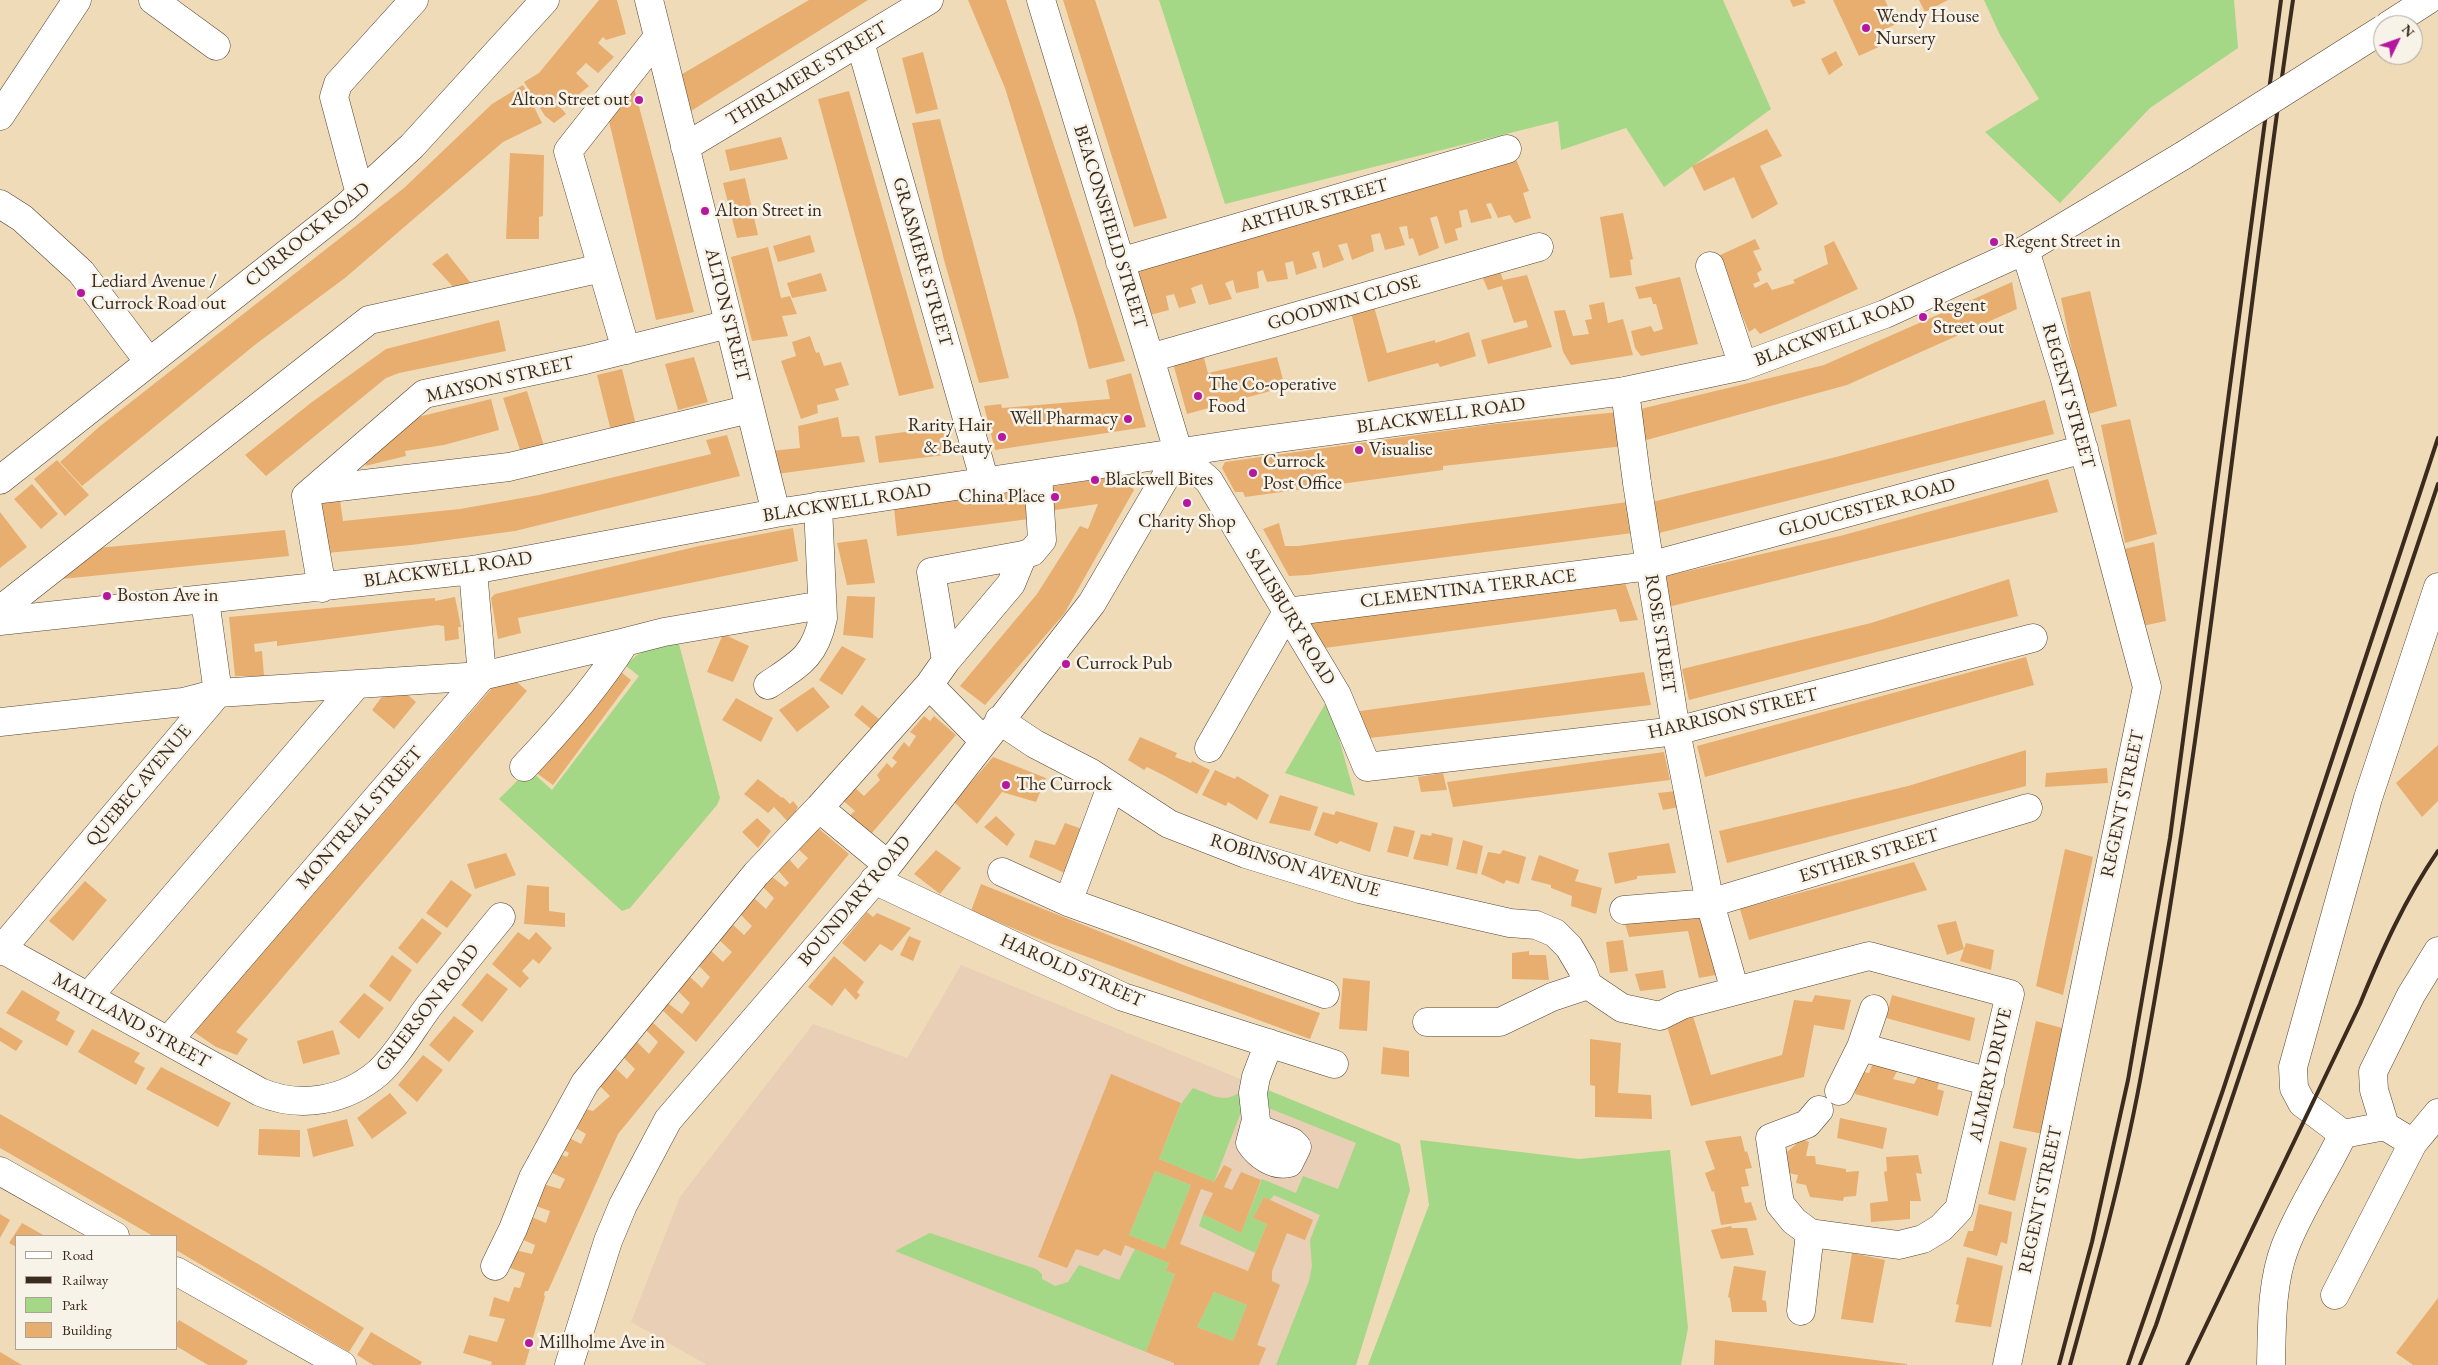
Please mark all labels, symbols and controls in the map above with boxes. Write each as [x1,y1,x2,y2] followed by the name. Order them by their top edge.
[1876,6,1979,50] place label: Wendy House Nursery
[2373,15,2423,65] north arrow
[722,17,892,131] street label: THIRLMERE STREET
[2398,20,2419,41] text: N
[1860,22,1872,34] marker: Wendy House Nursery
[511,89,629,111] place label: Alton Street out
[633,94,645,106] marker: Alton Street out
[1068,122,1152,332] street label: BEACONSFIELD STREET
[1237,174,1391,238] street label: ARTHUR STREET
[887,175,957,349] street label: GRASMERE STREET
[241,178,375,292] street label: CURROCK ROAD
[715,200,822,222] place label: Alton Street in
[699,205,711,217] marker: Alton Street in
[2004,231,2121,253] place label: Regent Street in
[1988,236,2000,248] marker: Regent Street in
[699,246,755,384] street label: ALTON STREET
[1265,270,1423,336] street label: GOODWIN CLOSE
[91,271,226,315] place label: Lediard Avenue / Currock Road out
[75,287,87,299] marker: Lediard Avenue / Currock Road out
[1751,290,1919,372] street label: BLACKWELL ROAD
[1933,295,2004,339] place label: Regent Street out
[1917,311,1929,323] marker: Regent Street out
[2036,321,2100,471] street label: REGENT STREET
[424,352,576,408] street label: MAYSON STREET
[1208,374,1336,418] place label: The Co-operative Food
[1192,390,1204,402] marker: The Co-operative Food
[1355,393,1527,439] street label: BLACKWELL ROAD
[1010,408,1118,430] place label: Well Pharmacy
[1122,413,1134,425] marker: Well Pharmacy
[908,415,992,459] place label: Rarity Hair & Beauty
[996,431,1008,443] marker: Rarity Hair & Beauty
[1369,439,1433,461] place label: Visualise
[1353,444,1365,456] marker: Visualise
[1263,451,1342,495] place label: Currock Post Office
[1247,467,1259,479] marker: Currock Post Office
[1105,469,1213,491] place label: Blackwell Bites
[1776,473,1958,543] street label: GLOUCESTER ROAD
[1089,474,1101,486] marker: Blackwell Bites
[761,478,933,528] street label: BLACKWELL ROAD
[958,486,1045,508] place label: China Place
[1049,491,1061,503] marker: China Place
[1181,497,1193,509] marker: Charity Shop
[1138,511,1236,533] place label: Charity Shop
[1240,545,1340,689] street label: SALISBURY ROAD
[362,547,534,593] street label: BLACKWELL ROAD
[1359,564,1577,614] street label: CLEMENTINA TERRACE
[1639,573,1681,695] street label: ROSE STREET
[117,585,218,607] place label: Boston Ave in
[101,590,113,602] marker: Boston Ave in
[1076,653,1172,675] place label: Currock Pub
[1060,658,1072,670] marker: Currock Pub
[1646,683,1820,745] street label: HARRISON STREET
[81,720,197,852] street label: QUEBEC AVENUE
[2096,728,2150,880] street label: REGENT STREET
[292,742,428,894] street label: MONTREAL STREET
[1016,774,1112,796] place label: The Currock
[1000,779,1012,791] marker: The Currock
[1796,824,1942,888] street label: ESTHER STREET
[1207,829,1383,903] street label: ROBINSON AVENUE
[794,831,916,971] street label: BOUNDARY ROAD
[997,929,1147,1013] street label: HAROLD STREET
[371,940,485,1076] street label: GRIERSON ROAD
[48,968,214,1074] street label: MAITLAND STREET
[1965,1006,2017,1144] street label: ALMERY DRIVE
[2014,1124,2068,1276] street label: REGENT STREET
[15,1235,178,1350] legend
[62,1245,93,1264] text: Road
[62,1270,108,1289] text: Railway
[62,1295,88,1314] text: Park
[62,1320,112,1339] text: Building
[539,1332,665,1354] place label: Millholme Ave in
[523,1337,535,1349] marker: Millholme Ave in

